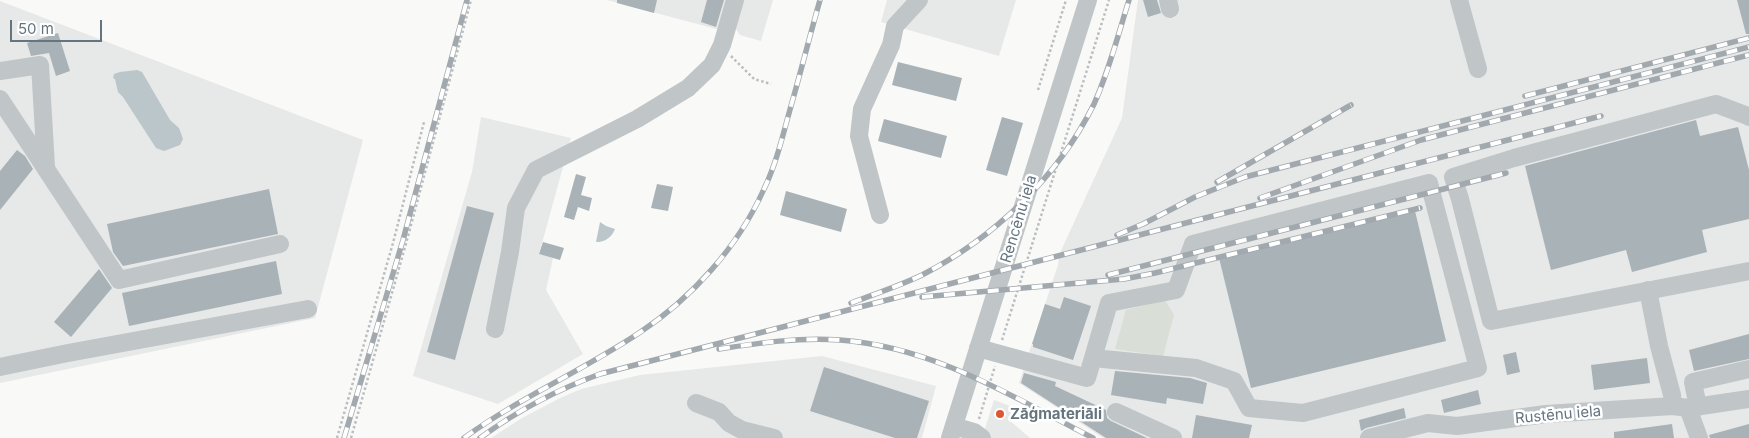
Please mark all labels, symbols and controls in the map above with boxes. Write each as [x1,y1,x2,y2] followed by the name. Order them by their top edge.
[12,10,105,42] scale bar
[18,19,54,38] text: 50 m
[997,173,1041,265] street label: Rencēnu iela
[1514,402,1602,428] street label: Rustēnu iela
[1010,405,1102,423] place label: Zāģmateriāli
[994,408,1006,420] marker: Zāģmateriāli

